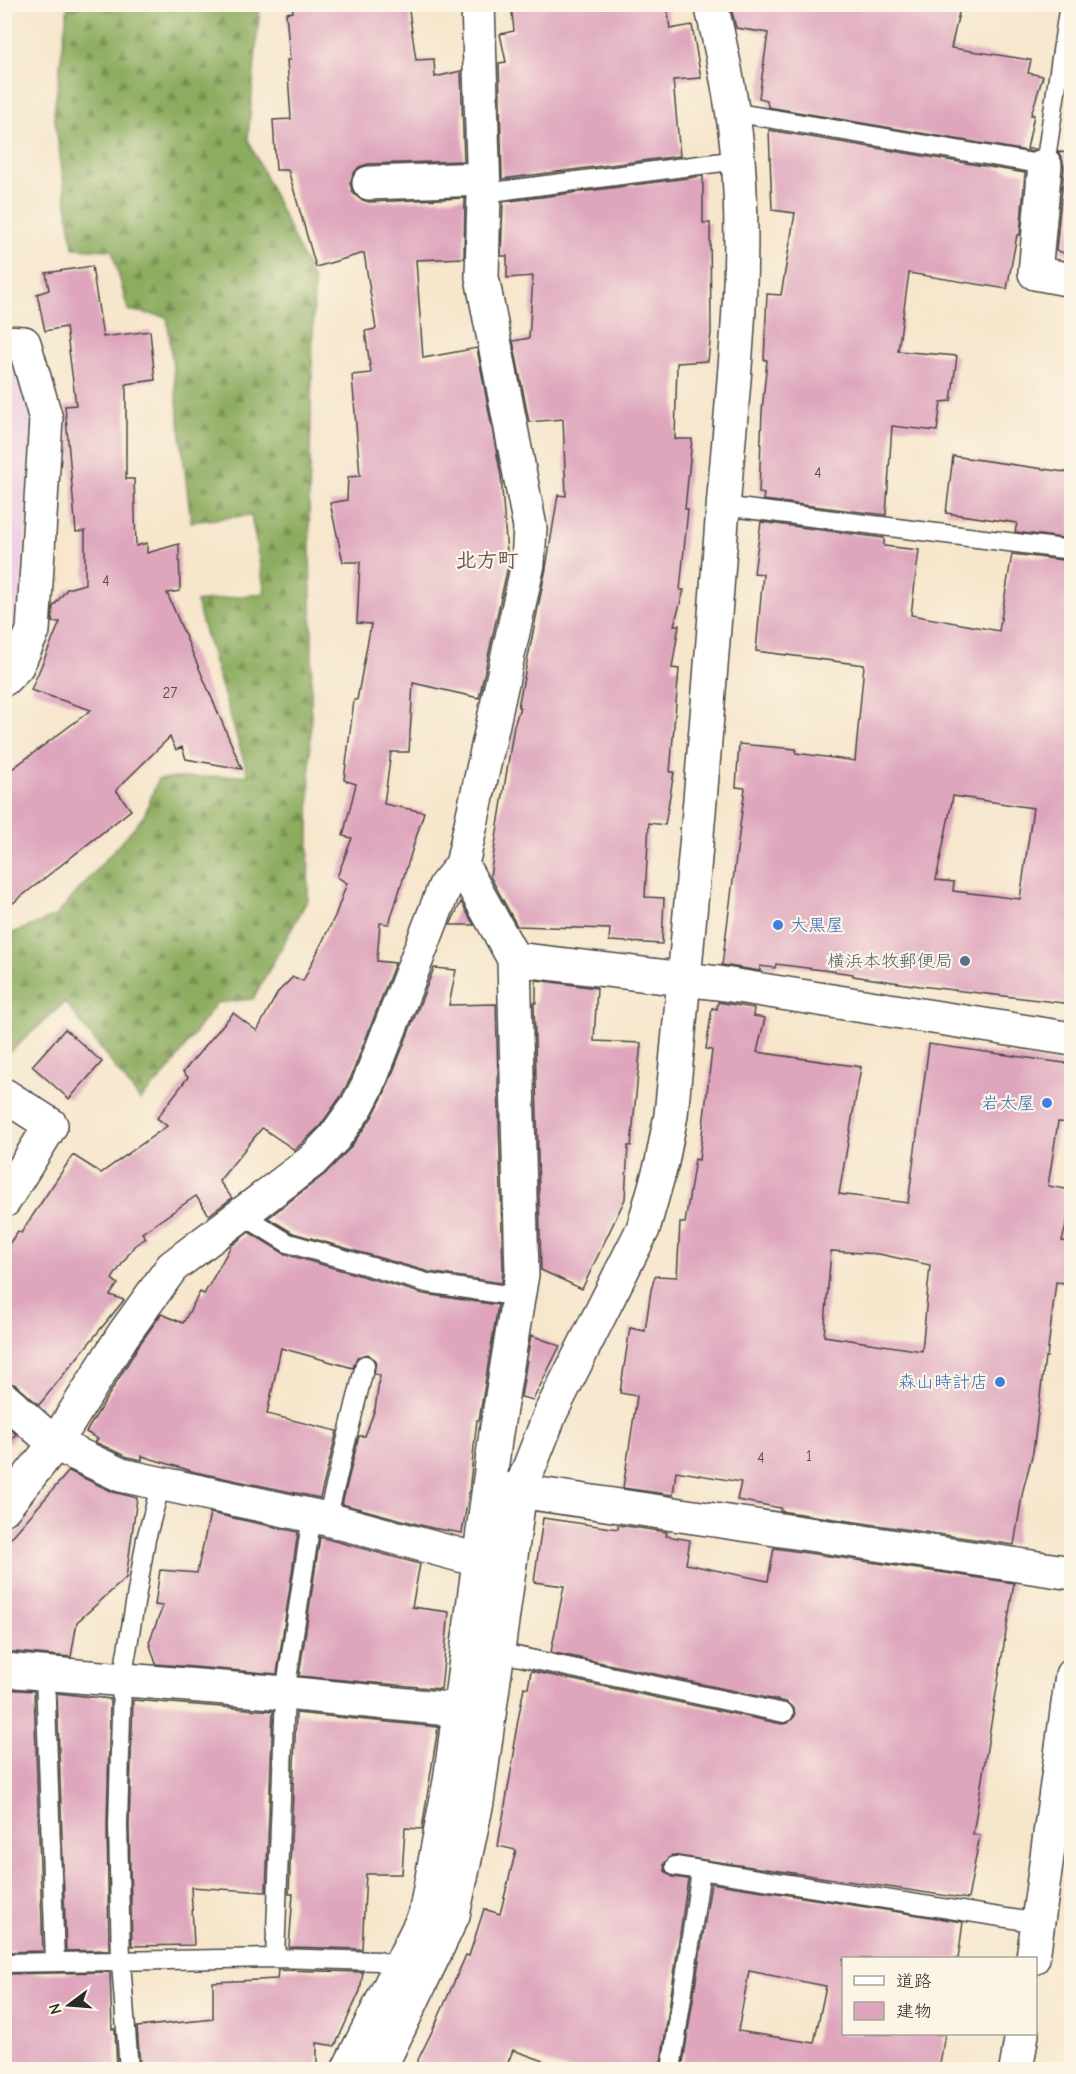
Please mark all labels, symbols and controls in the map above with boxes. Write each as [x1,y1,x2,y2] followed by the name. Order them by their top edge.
[814,464,822,482] house number: 4
[456,548,519,572] district label: 北方町
[102,572,110,590] house number: 4
[163,684,177,702] house number: 27
[790,915,844,936] place label: 大黒屋
[771,918,785,932] marker: 大黒屋
[827,951,953,972] place label: 横浜本牧郵便局
[958,954,972,968] marker: 横浜本牧郵便局
[981,1093,1035,1114] place label: 岩太屋
[1040,1096,1054,1110] marker: 岩太屋
[898,1372,988,1393] place label: 森山時計店
[993,1375,1007,1389] marker: 森山時計店
[806,1447,812,1465] house number: 1
[757,1449,765,1467] house number: 4
[842,1957,1037,2035] legend
[896,1971,932,1992] text: 道路
[39,1975,99,2035] north arrow
[45,2001,66,2016] text: N
[896,2001,932,2022] text: 建物

